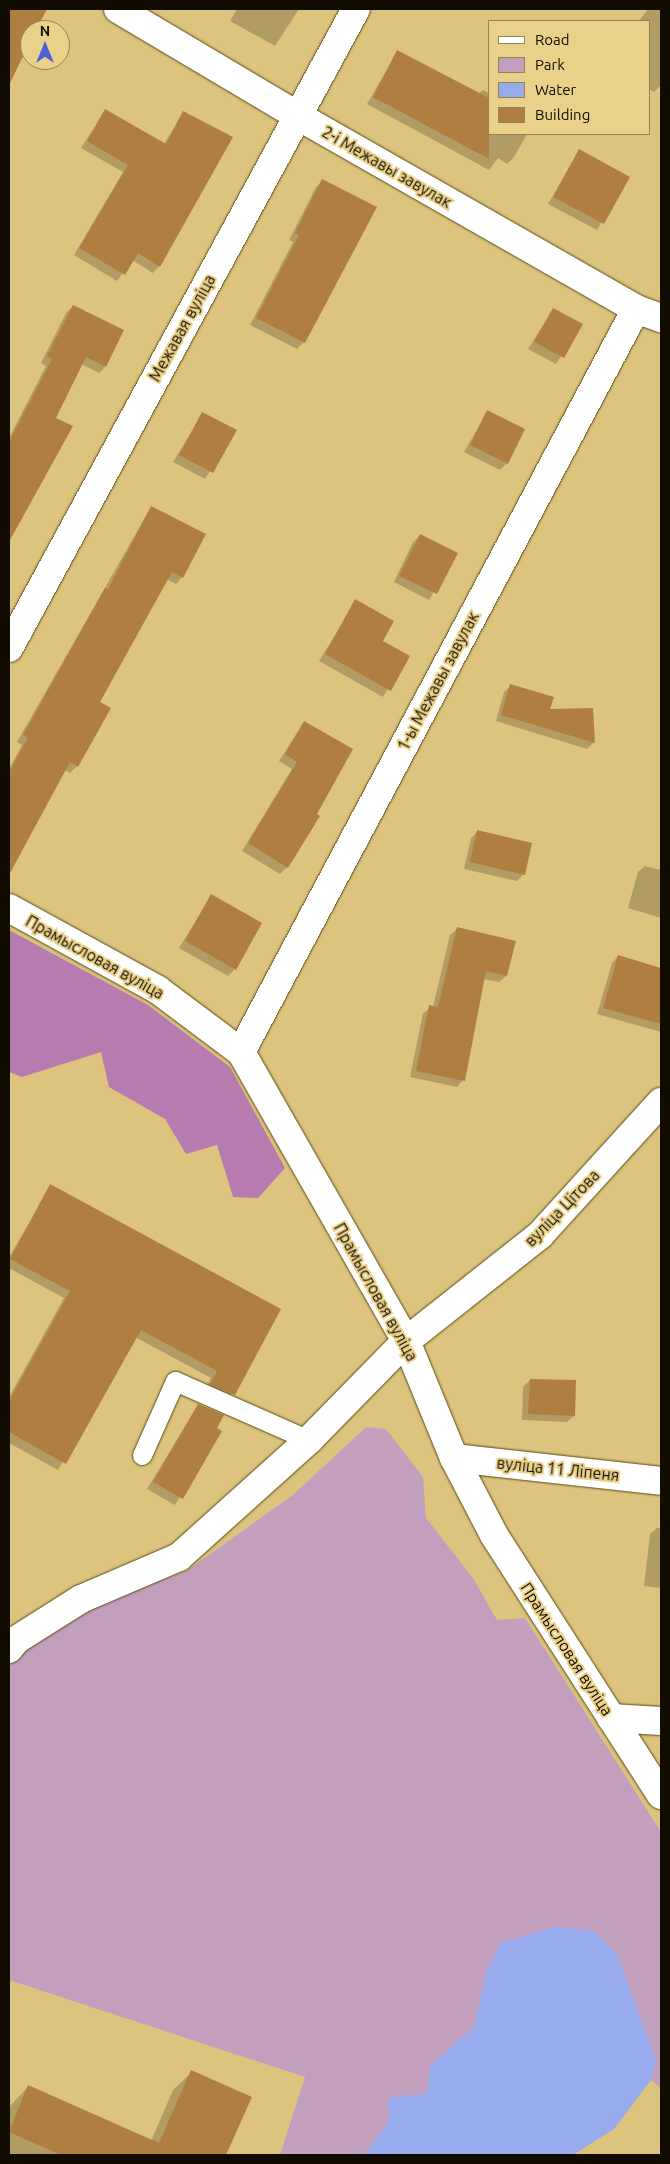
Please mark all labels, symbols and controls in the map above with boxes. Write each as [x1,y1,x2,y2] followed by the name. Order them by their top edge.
[20,20,70,70] north arrow
[488,20,650,135] legend
[40,23,50,39] text: N
[535,31,570,48] text: Road
[535,56,565,73] text: Park
[535,81,576,98] text: Water
[535,106,590,123] text: Building
[319,122,455,212] street label: 2-і Межавы завулак
[145,271,219,385] street label: Межавая вуліца
[393,608,483,754] street label: 1-ы Межавы завулак
[23,911,167,1003] street label: Прамысловая вуліца
[521,1166,603,1250] street label: вуліца Цітова
[330,1220,422,1364] street label: Прамысловая вуліца
[496,1453,620,1485] street label: вуліца 11 Ліпеня
[517,1579,617,1719] street label: Прамысловая вуліца

